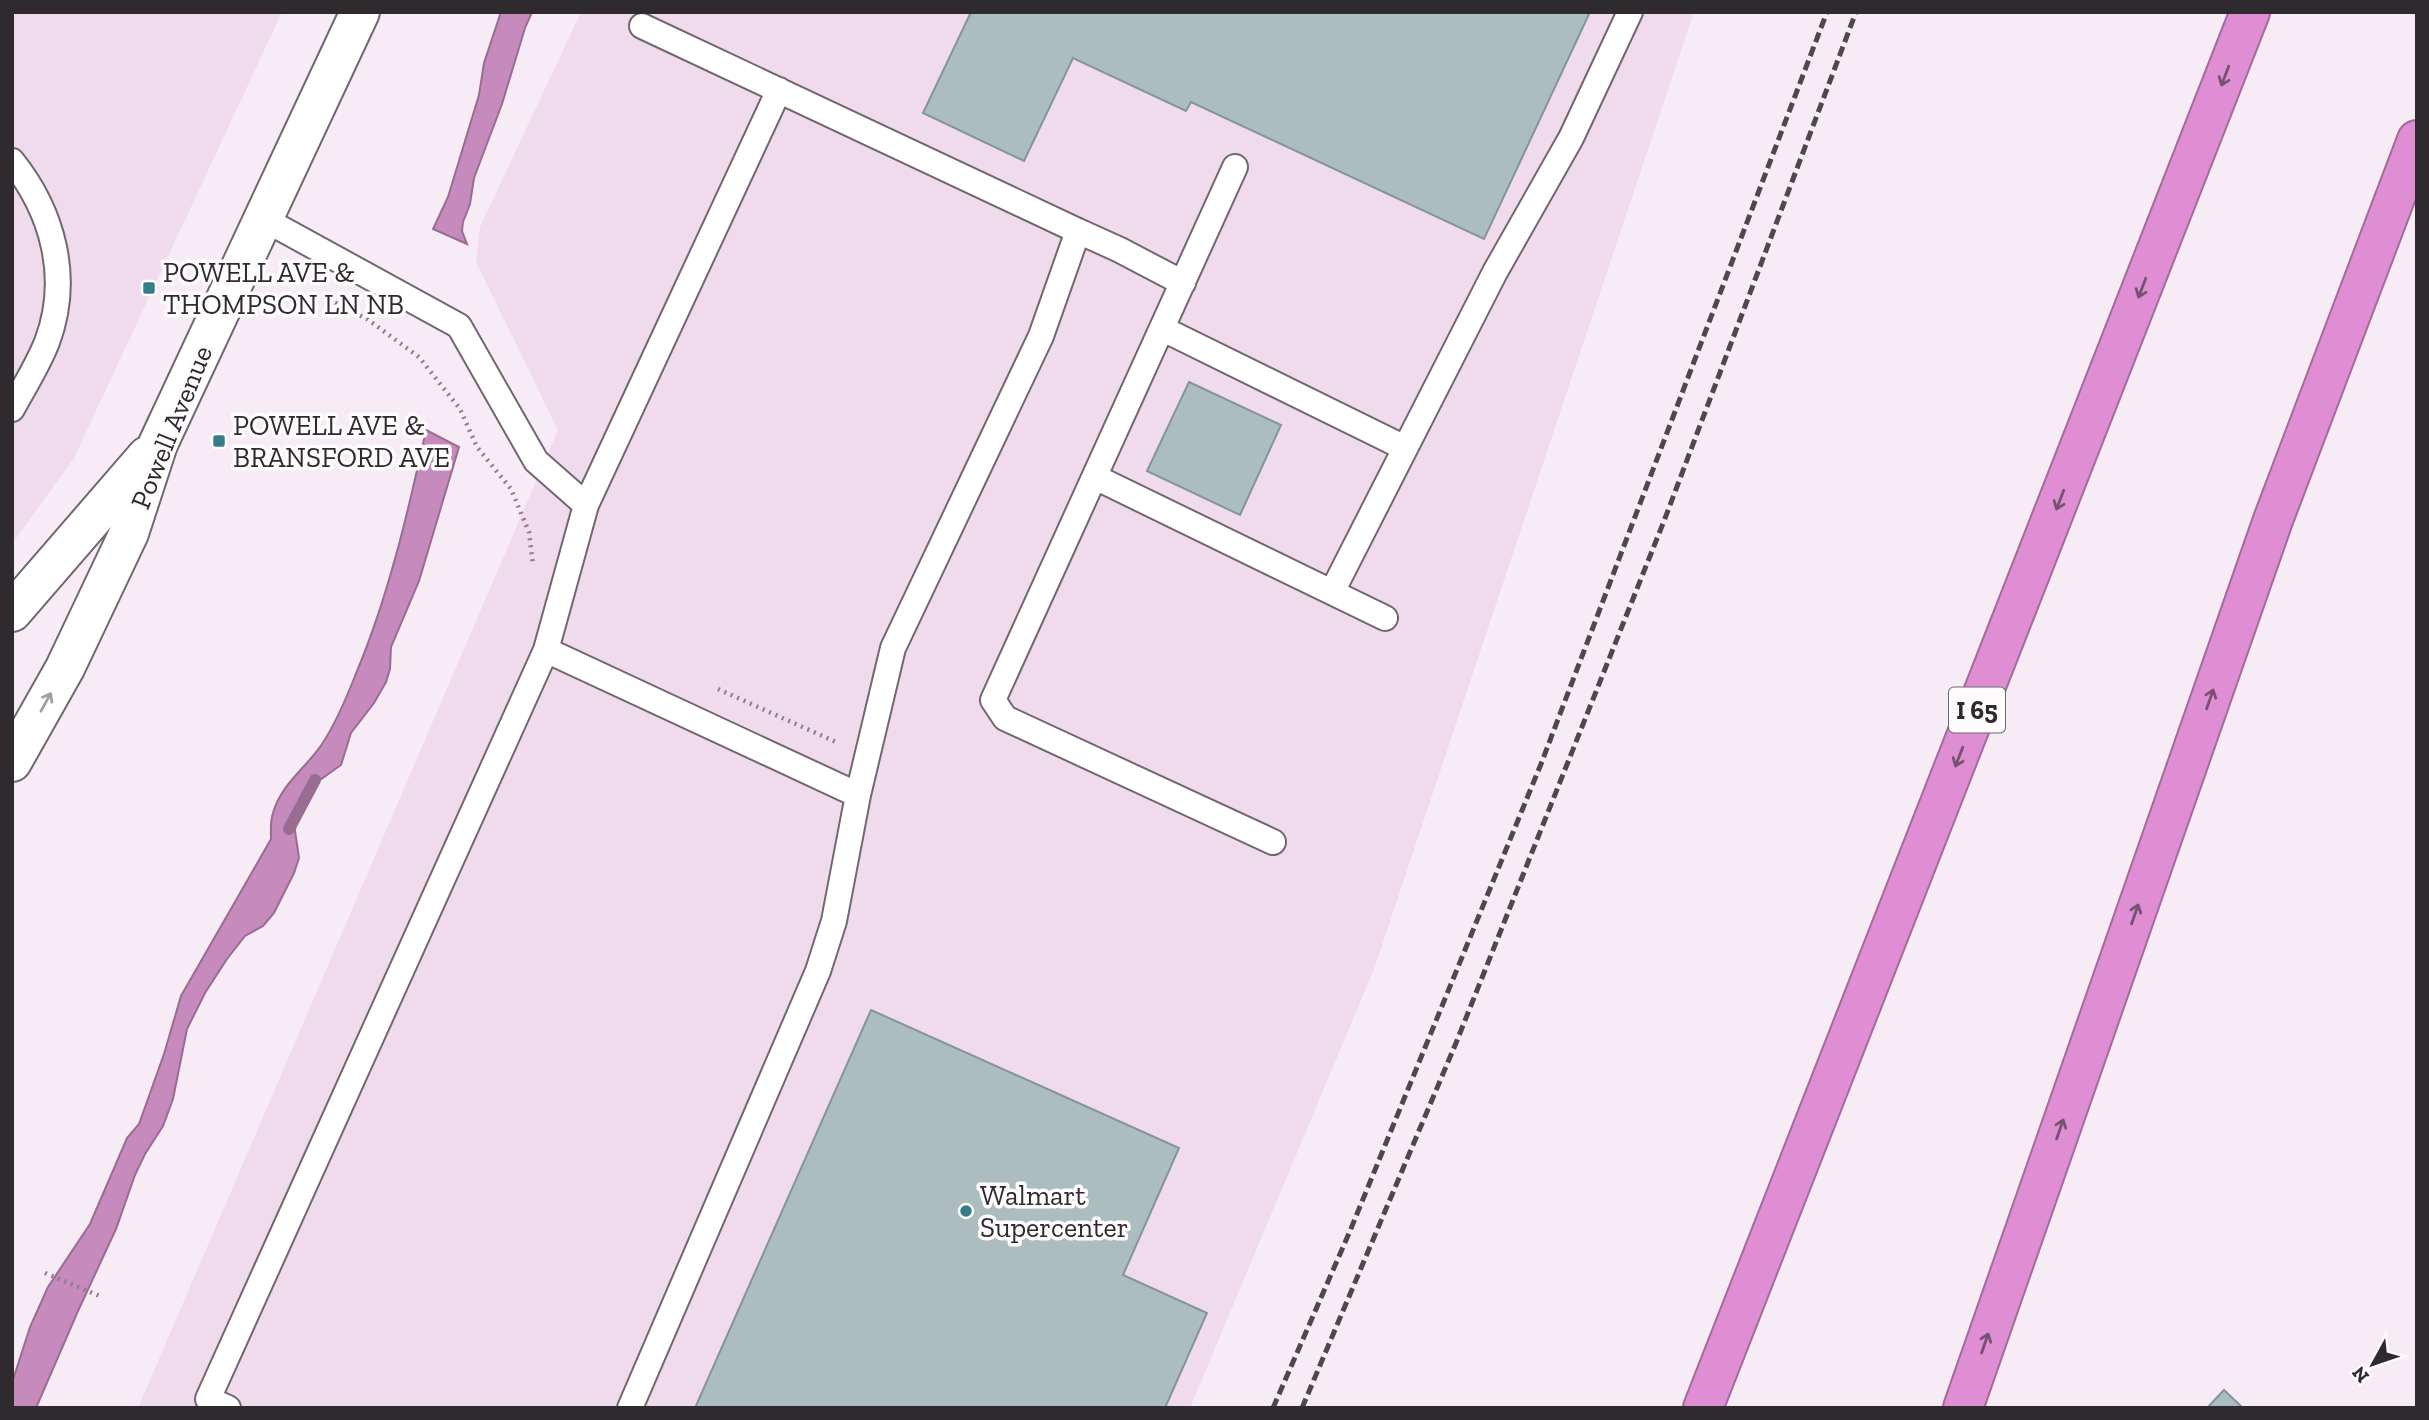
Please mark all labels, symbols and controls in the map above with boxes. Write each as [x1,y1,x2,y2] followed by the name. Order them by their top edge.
[2218,64,2231,86] one-way arrow
[163,256,404,321] place label: POWELL AVE & THOMPSON LN NB
[2135,276,2148,298] one-way arrow
[141,280,157,296] marker: POWELL AVE & THOMPSON LN NB
[124,341,219,514] street label: Powell Avenue
[233,409,450,474] place label: POWELL AVE & BRANSFORD AVE
[211,433,227,449] marker: POWELL AVE & BRANSFORD AVE
[2052,488,2065,510] one-way arrow
[1949,688,2005,732] road number: I 65
[2204,688,2217,710] one-way arrow
[39,693,53,713] one-way arrow
[1951,746,1964,767] one-way arrow
[2130,903,2142,925] one-way arrow
[2055,1118,2067,1140] one-way arrow
[980,1179,1128,1244] place label: Walmart Supercenter
[958,1203,974,1219] marker: Walmart Supercenter
[2338,1329,2408,1399] north arrow
[1980,1333,1992,1355] one-way arrow
[2347,1362,2374,1388] text: N

